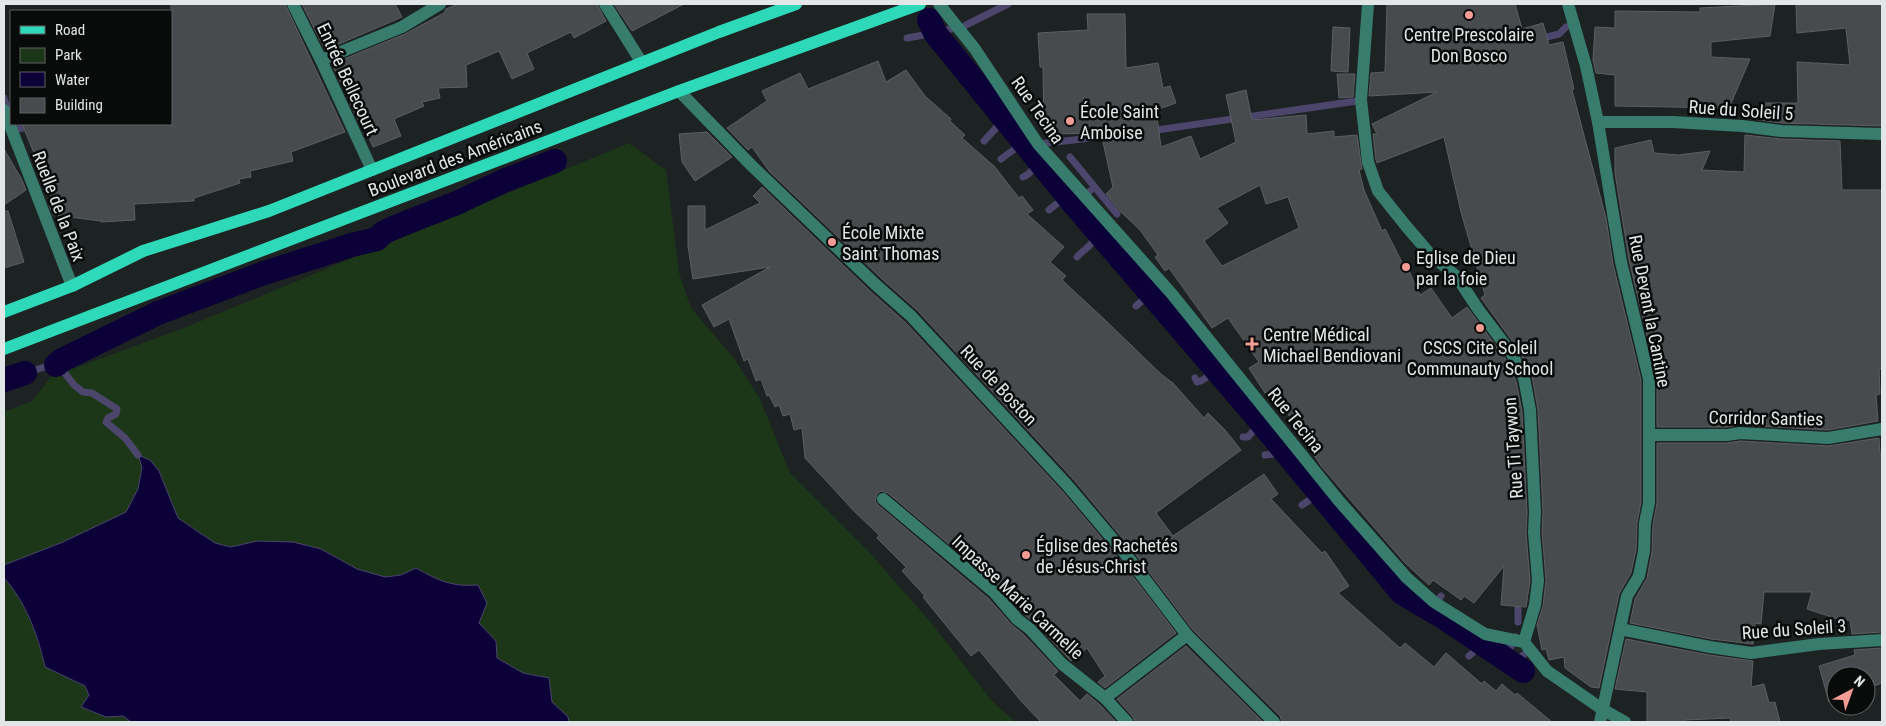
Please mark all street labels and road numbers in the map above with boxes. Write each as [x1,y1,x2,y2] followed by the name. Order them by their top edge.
[313,19,383,139] street label: Entrée Bellecourt
[1007,72,1069,148] street label: Rue Tecina
[1688,96,1794,124] street label: Rue du Soleil 5
[365,115,545,201] street label: Boulevard des Américains
[28,148,90,264] street label: Ruelle de la Paix
[1625,233,1675,389] street label: Rue Devant la Cantine
[956,340,1042,430] street label: Rue de Boston
[1264,383,1328,457] street label: Rue Tecina
[1499,397,1527,499] street label: Rue Ti Taywon
[1708,407,1824,429] street label: Corridor Santies
[948,531,1088,663] street label: Impasse Marie Carmelle
[1741,615,1847,643] street label: Rue du Soleil 3

